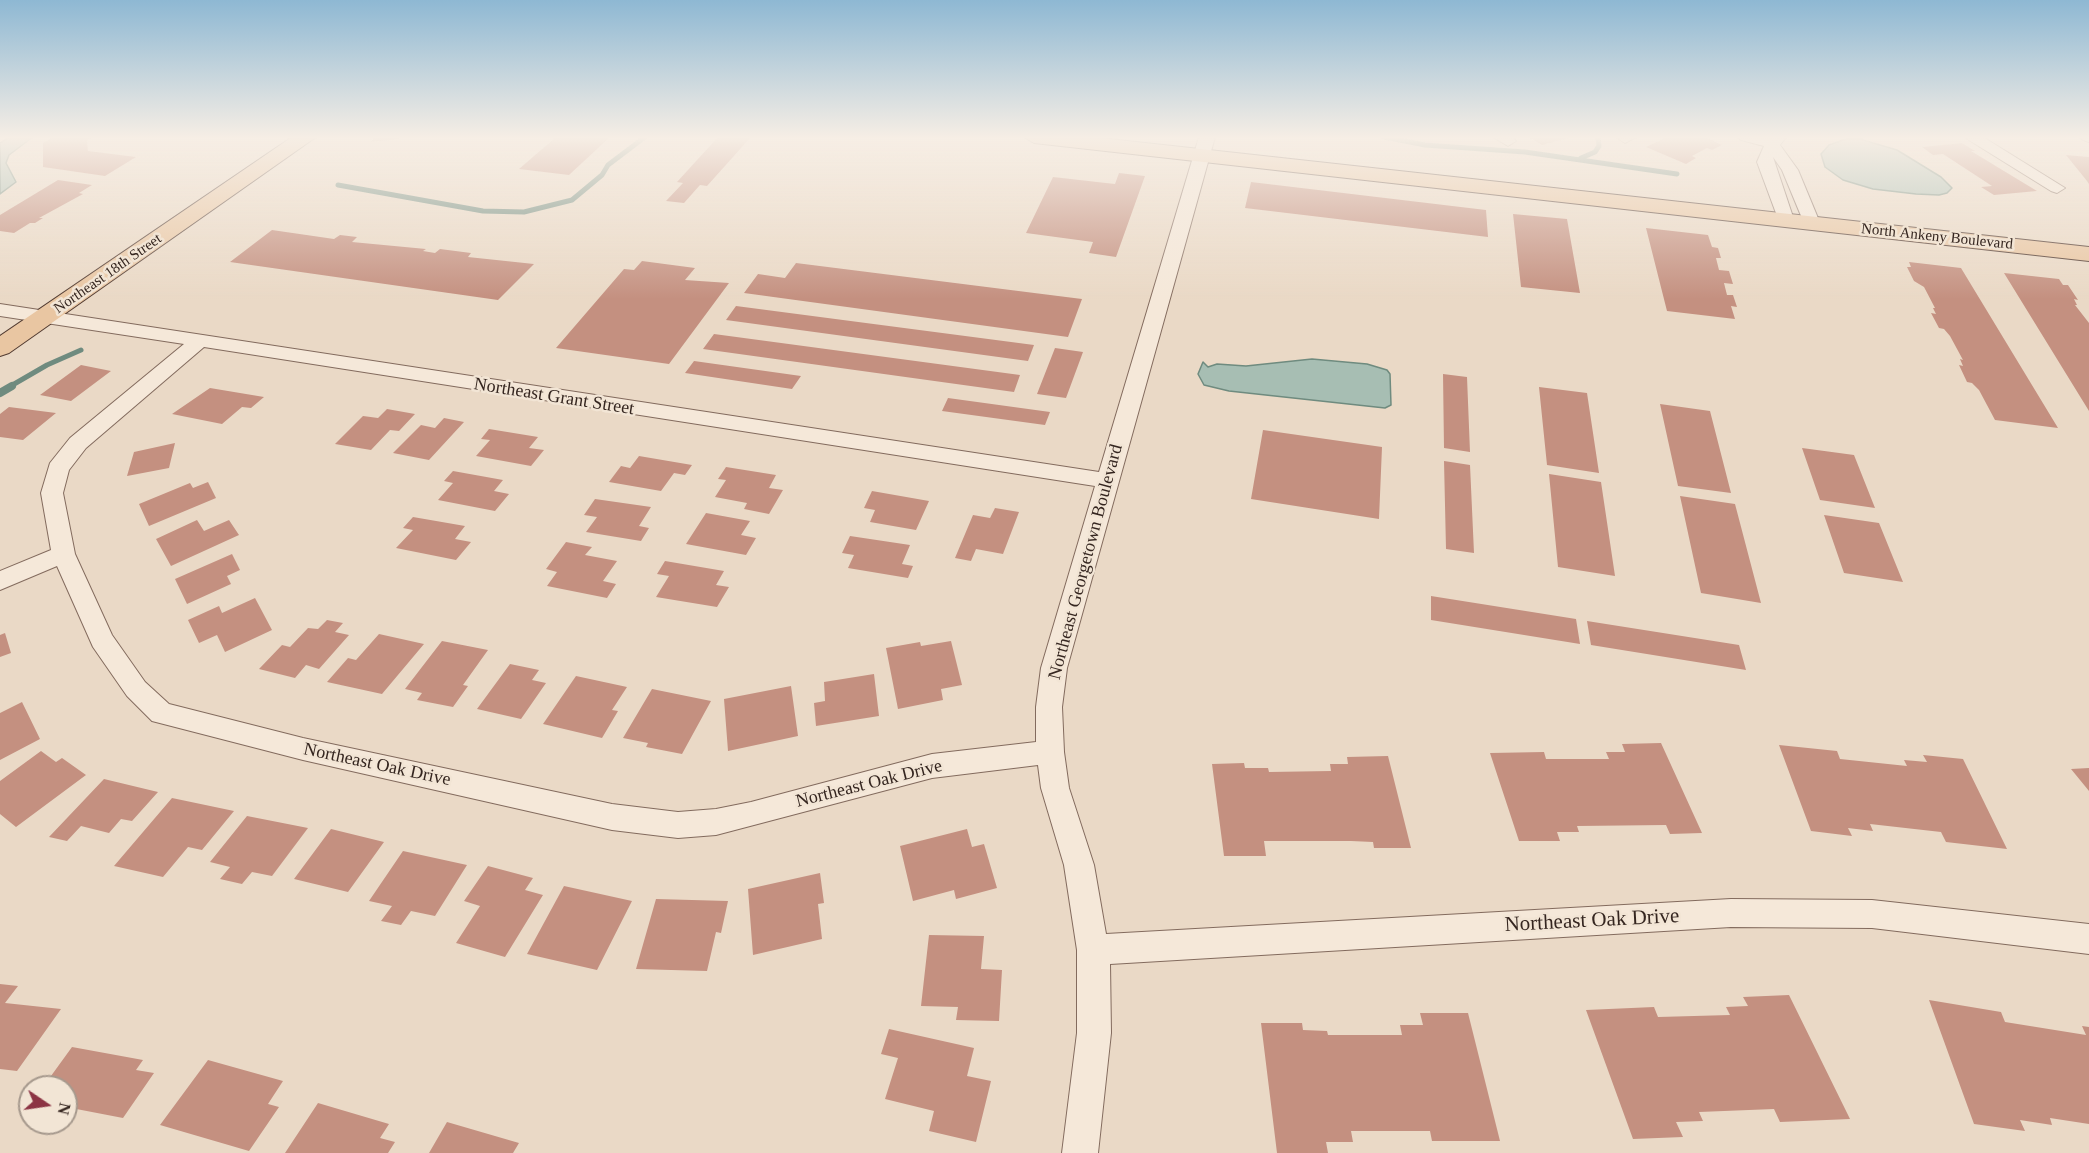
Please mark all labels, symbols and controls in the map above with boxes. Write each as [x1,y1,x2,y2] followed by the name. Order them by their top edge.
[1860,220,2014,254] street label: North Ankeny Boulevard
[51,230,165,318] street label: Northeast 18th Street
[472,374,636,420] street label: Northeast Grant Street
[1044,442,1128,682] street label: Northeast Georgetown Boulevard
[301,739,453,791] street label: Northeast Oak Drive
[794,755,944,813] street label: Northeast Oak Drive
[1504,904,1680,938] street label: Northeast Oak Drive
[18,1075,78,1135] north arrow
[54,1101,74,1116] text: N

